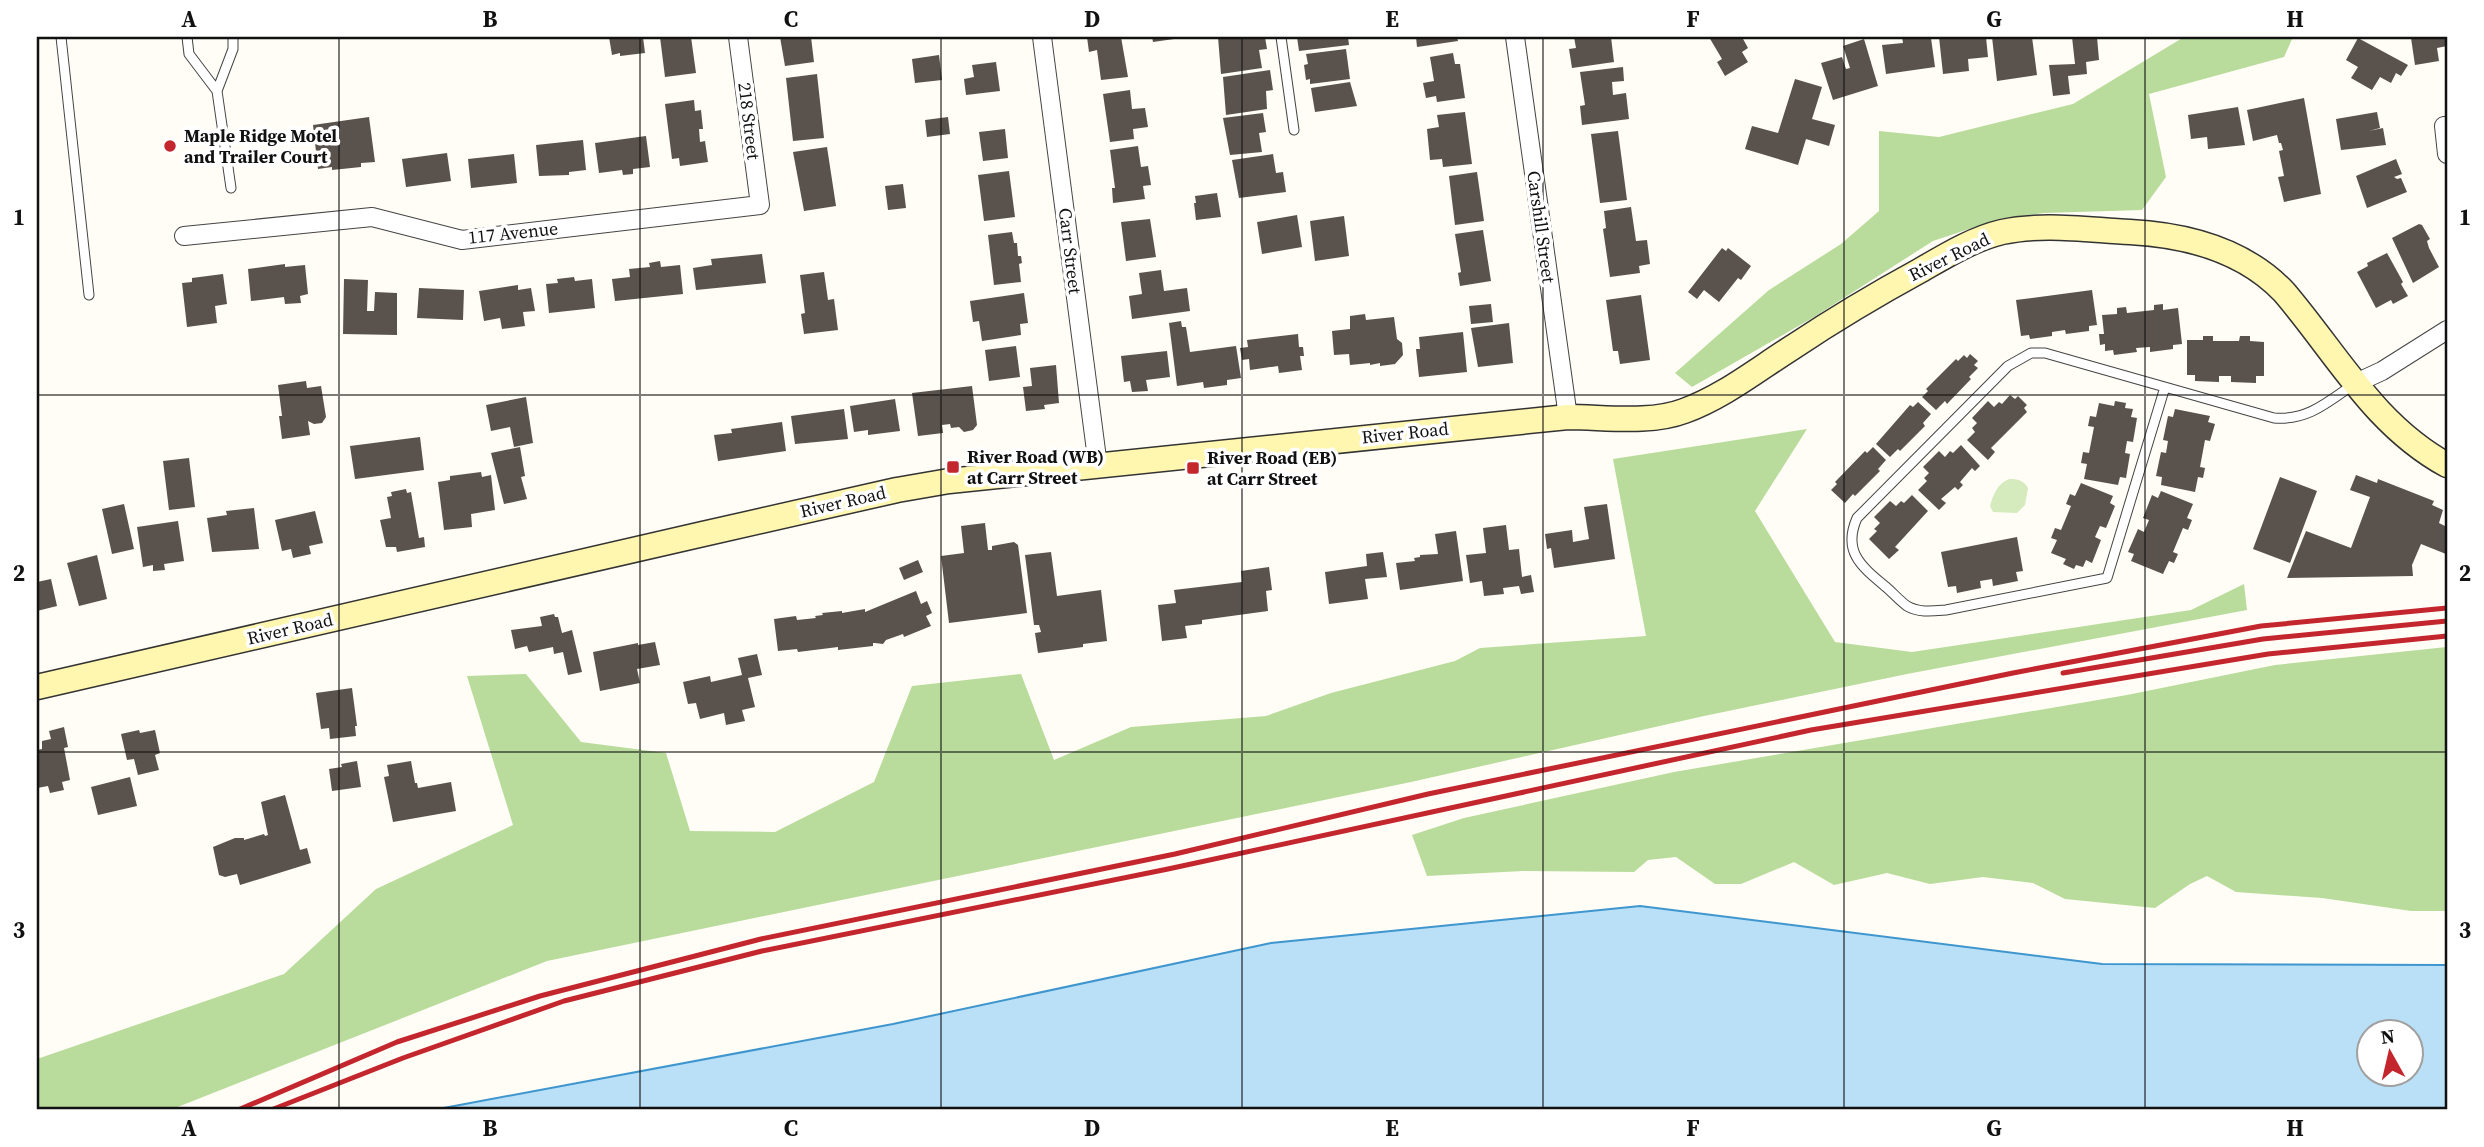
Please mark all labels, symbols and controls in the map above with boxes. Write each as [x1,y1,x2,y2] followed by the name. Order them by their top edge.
[181,3,197,35] text: A
[483,3,498,35] text: B
[784,3,798,35] text: C
[1084,3,1100,35] text: D
[1385,3,1399,35] text: E
[1686,3,1700,35] text: F
[1986,3,2002,35] text: G
[2286,3,2304,35] text: H
[732,81,767,161] street label: 218 Street
[184,123,337,169] place label: Maple Ridge Motel and Trailer Court
[162,138,178,154] marker: Maple Ridge Motel and Trailer Court
[1521,169,1562,285] street label: Carshill Street
[13,201,25,233] text: 1
[2459,201,2471,233] text: 1
[1053,207,1088,295] street label: Carr Street
[467,215,559,250] street label: 117 Avenue
[1904,226,1994,287] street label: River Road
[1360,416,1450,449] street label: River Road
[967,444,1104,490] place label: River Road (WB) at Carr Street
[1207,445,1337,491] place label: River Road (EB) at Carr Street
[945,459,961,475] marker: River Road (WB) at Carr Street
[1185,460,1201,476] marker: River Road (EB) at Carr Street
[798,480,888,524] street label: River Road
[13,557,25,589] text: 2
[2459,557,2471,589] text: 2
[245,607,335,651] street label: River Road
[13,914,25,946] text: 3
[2459,914,2471,946] text: 3
[2354,1018,2424,1088] north arrow
[2379,1022,2396,1050] text: N
[181,1112,197,1144] text: A
[483,1112,498,1144] text: B
[784,1112,798,1144] text: C
[1084,1112,1100,1144] text: D
[1385,1112,1399,1144] text: E
[1686,1112,1700,1144] text: F
[1986,1112,2002,1144] text: G
[2286,1112,2304,1144] text: H

